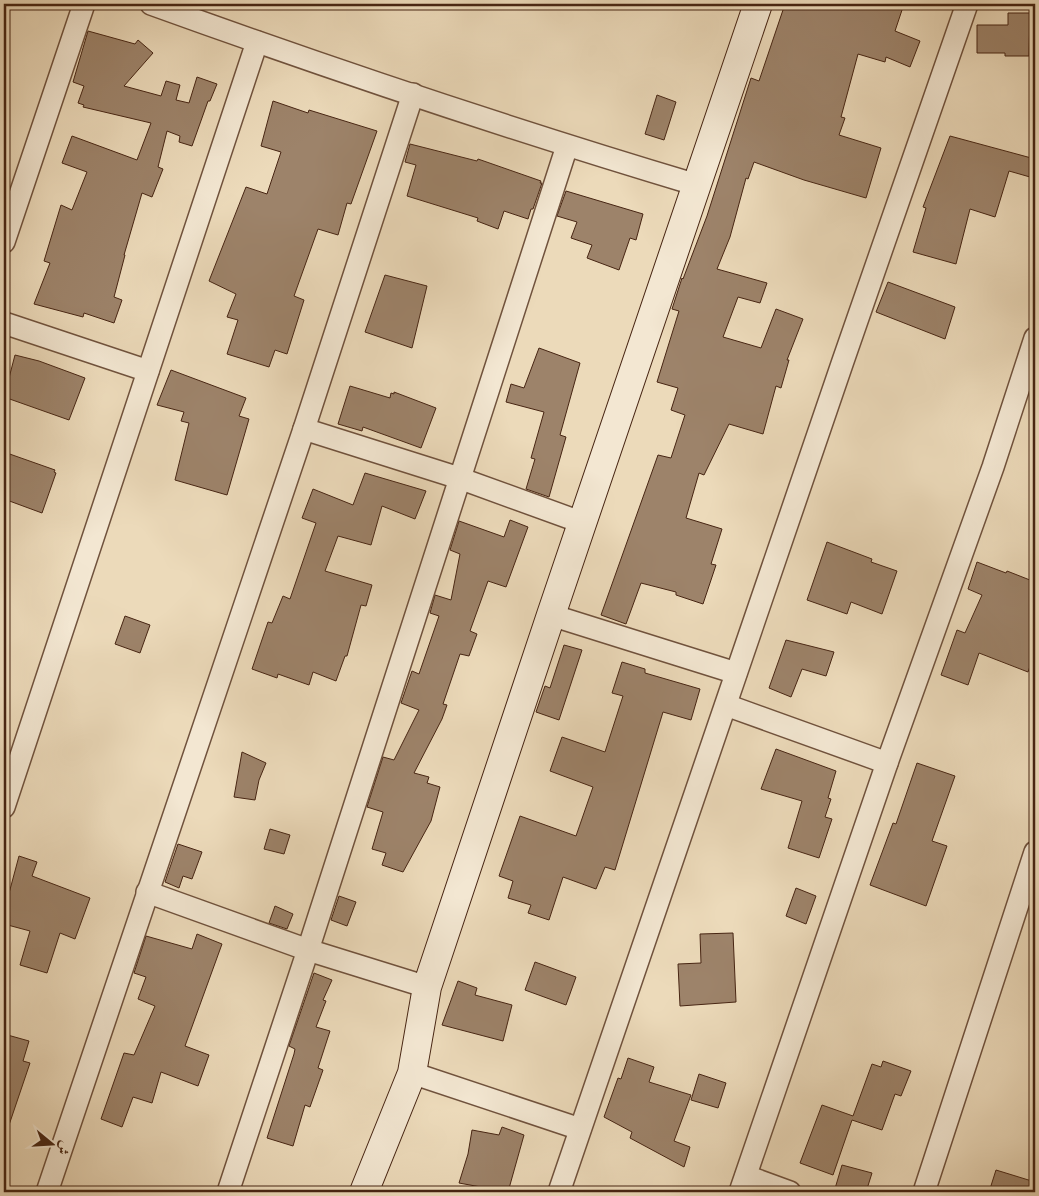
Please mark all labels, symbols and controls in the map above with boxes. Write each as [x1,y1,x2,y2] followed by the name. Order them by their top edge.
[28,1118,78,1168] north arrow
[54,1139,74,1157] text: ش

